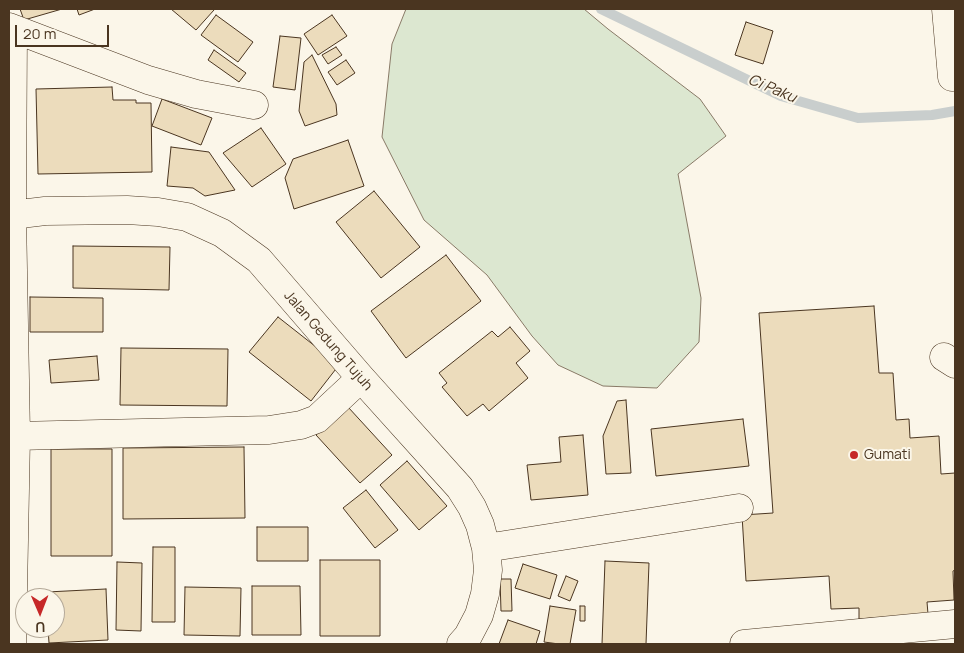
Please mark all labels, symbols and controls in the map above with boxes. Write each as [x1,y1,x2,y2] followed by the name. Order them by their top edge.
[18,15,111,47] scale bar
[23,23,56,44] text: 20 m
[745,71,799,107] water label: Ci Paku
[280,288,376,394] street label: Jalan Gedung Tujuh
[864,447,911,463] place label: Gumati
[848,449,860,461] marker: Gumati
[15,588,65,638] north arrow
[35,618,45,637] text: U

